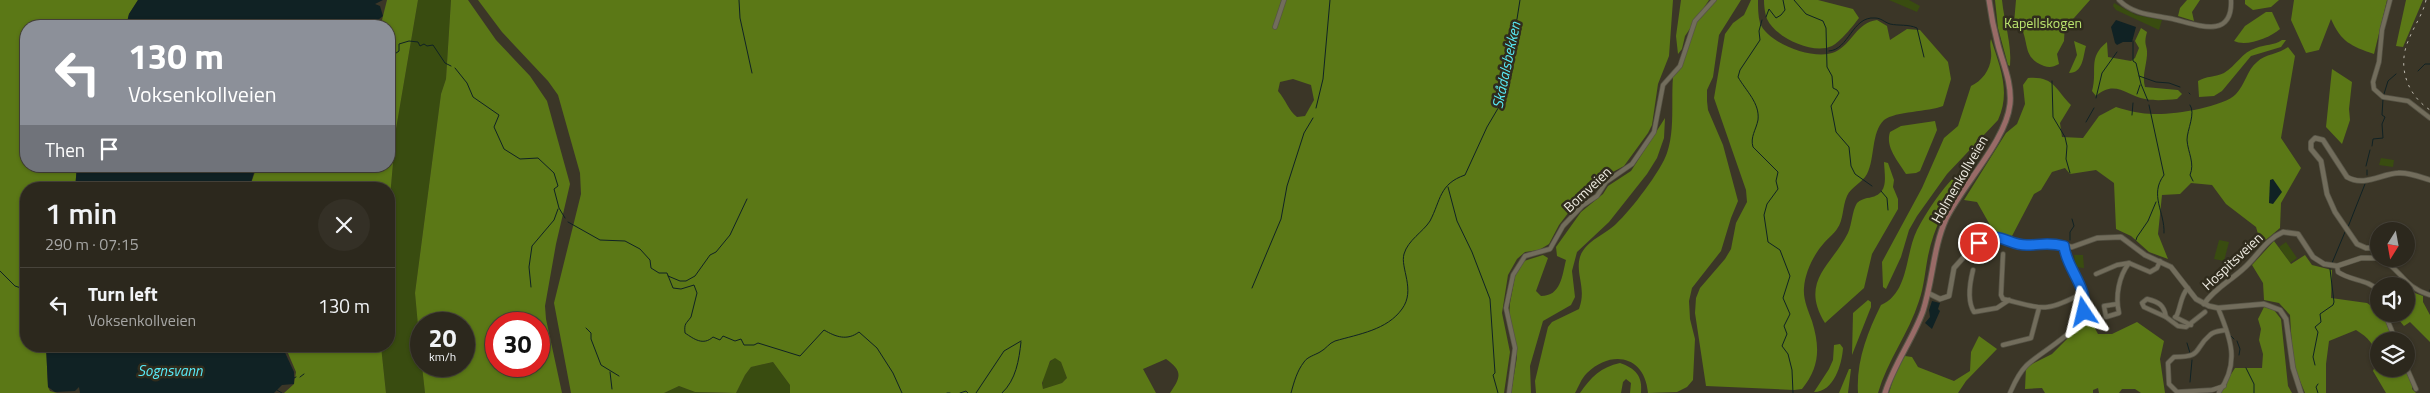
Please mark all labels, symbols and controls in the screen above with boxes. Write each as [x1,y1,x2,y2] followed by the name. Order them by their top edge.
[2004,12,2082,33] park label: Kapellskogen
[1486,19,1527,110] water label: Skådalsbekken
[128,29,224,83] text: 130 m
[45,40,110,105] icon: left
[128,77,277,111] text: Voksenkollveien
[1925,131,1993,227] street label: Holmenkollveien
[45,135,85,164] text: Then
[95,135,123,163] icon: arrive
[1558,161,1616,217] street label: Bomveien
[45,190,117,236] text: 1 min
[318,199,370,251] button: close
[1958,222,2000,264] pin
[2370,222,2415,268] north arrow
[2370,222,2415,377] map controls
[2197,227,2267,295] street label: Hospitsveien
[1965,229,1993,257] icon: arrive
[45,232,139,256] text: 290 m · 07:15
[2370,277,2415,322] button: sound
[88,279,158,308] text: Turn left
[2057,285,2109,337] position arrow
[45,291,73,319] icon: left
[318,291,370,320] text: 130 m
[88,308,196,332] text: Voksenkollveien
[485,312,550,377] speed limit sign: 30
[428,319,457,357] text: 20
[2370,332,2415,377] button: layers
[429,347,456,366] text: km/h
[138,359,203,382] water label: Sognsvann

